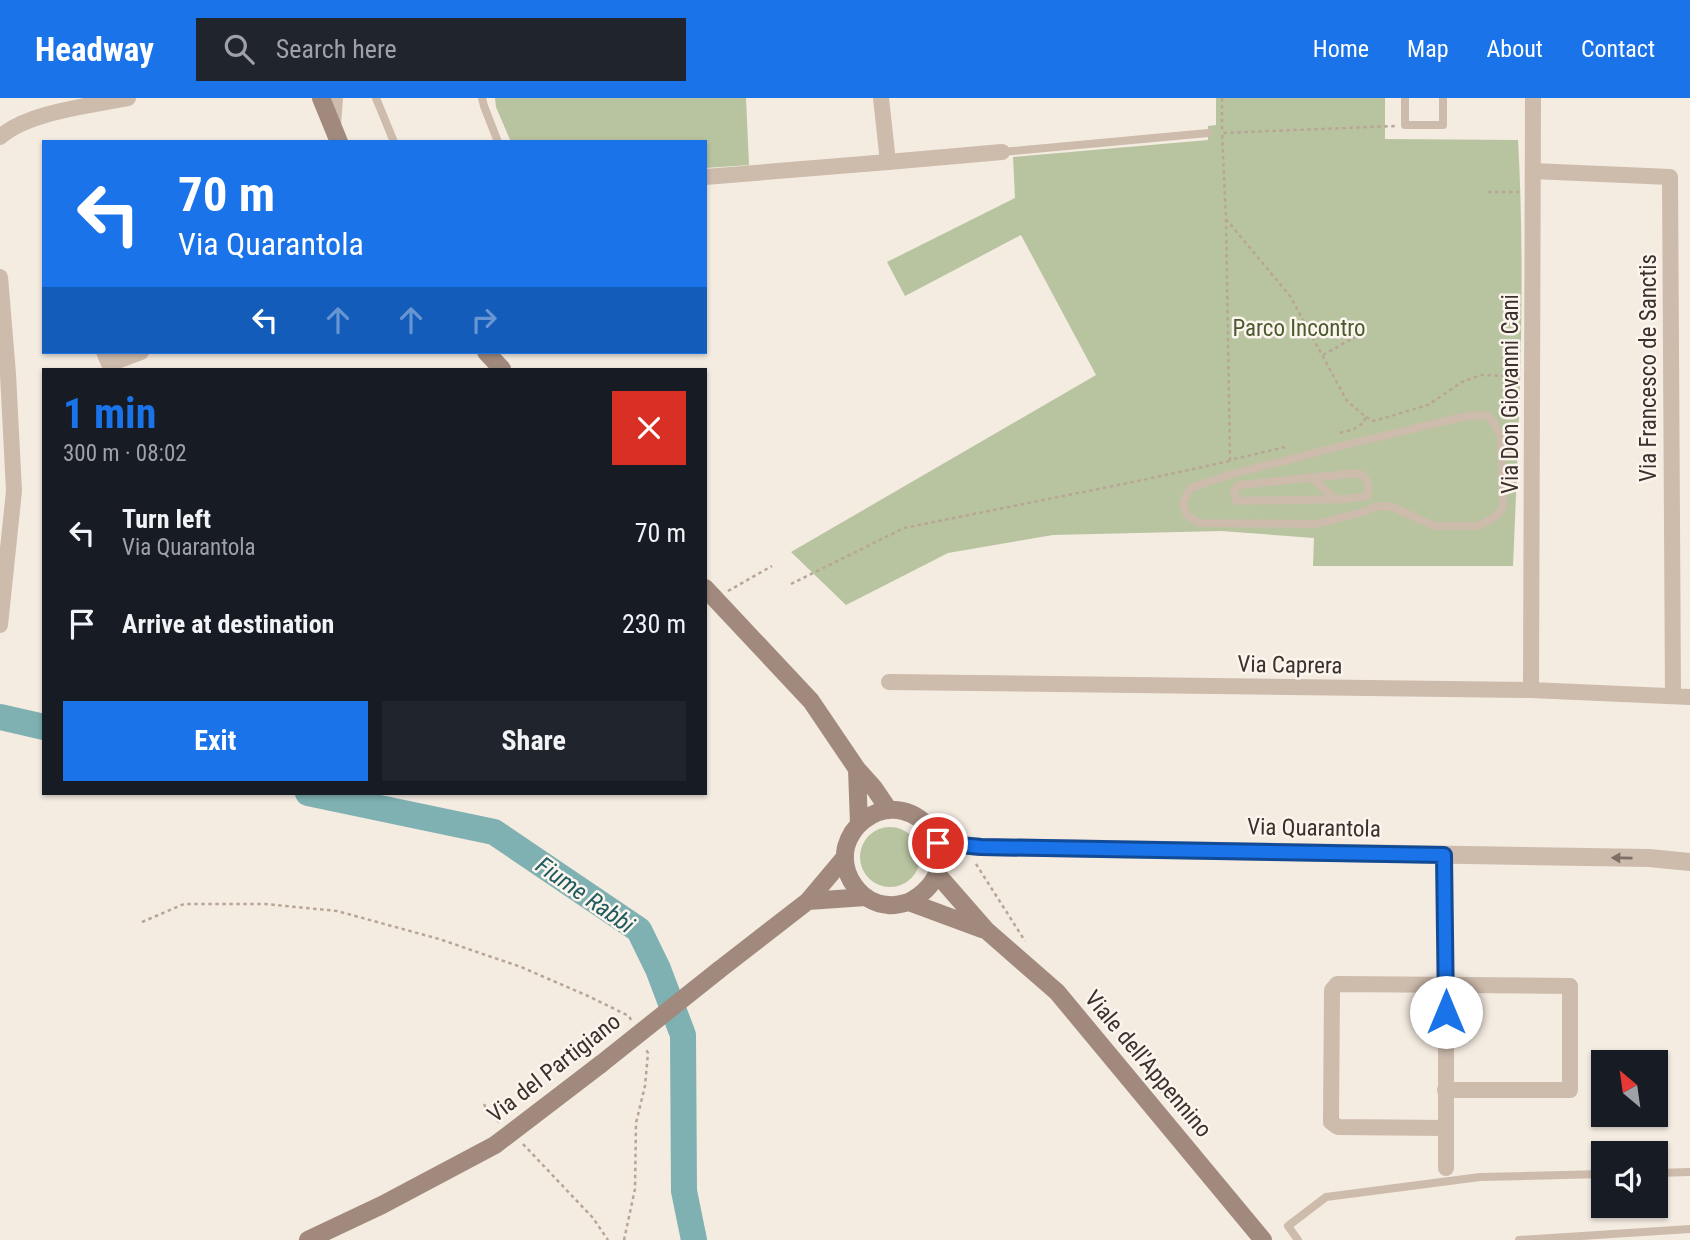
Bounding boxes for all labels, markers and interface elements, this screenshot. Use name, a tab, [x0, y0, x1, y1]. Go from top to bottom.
search box	[196, 18, 686, 81]
text: Headway	[35, 30, 154, 69]
icon: search	[220, 30, 258, 68]
text: Search here	[276, 34, 397, 64]
text: Home	[1313, 35, 1369, 63]
text: Map	[1407, 35, 1449, 63]
text: About	[1487, 35, 1543, 63]
text: Contact	[1581, 35, 1655, 63]
text: 70 m	[178, 166, 275, 223]
icon: left	[63, 168, 154, 259]
text: Via Quarantola	[178, 225, 364, 263]
street label: Via Francesco de Sanctis	[1635, 254, 1662, 482]
street label: Via Don Giovanni Cani	[1497, 294, 1524, 494]
icon: left	[246, 301, 284, 339]
icon: ahead	[319, 301, 357, 339]
icon: ahead	[392, 301, 430, 339]
icon: right	[465, 301, 503, 339]
park label: Parco Incontro	[1232, 315, 1366, 342]
text: 1 min	[63, 389, 156, 438]
button: close	[612, 391, 686, 465]
text: 300 m · 08:02	[63, 440, 187, 467]
text: Turn left	[122, 504, 211, 534]
icon: left	[63, 514, 101, 552]
text: 70 m	[635, 518, 686, 548]
text: Via Quarantola	[122, 534, 256, 561]
icon: arrive	[63, 605, 101, 643]
text: Arrive at destination	[122, 609, 334, 639]
text: 230 m	[622, 609, 686, 639]
street label: Via Caprera	[1237, 651, 1343, 679]
button: Exit	[63, 701, 368, 781]
button: Share	[382, 701, 686, 781]
pin	[908, 813, 968, 873]
street label: Via Quarantola	[1247, 813, 1381, 843]
icon: arrive	[919, 824, 957, 862]
water label: Fiume Rabbi	[530, 851, 640, 939]
one-way arrow	[1611, 852, 1633, 864]
position arrow	[1409, 975, 1483, 1049]
street label: Viale dell'Appennino	[1079, 985, 1217, 1143]
street label: Via del Partigiano	[482, 1008, 626, 1128]
north arrow	[1591, 1050, 1668, 1127]
map controls	[1591, 1050, 1668, 1218]
button: sound	[1591, 1141, 1668, 1218]

